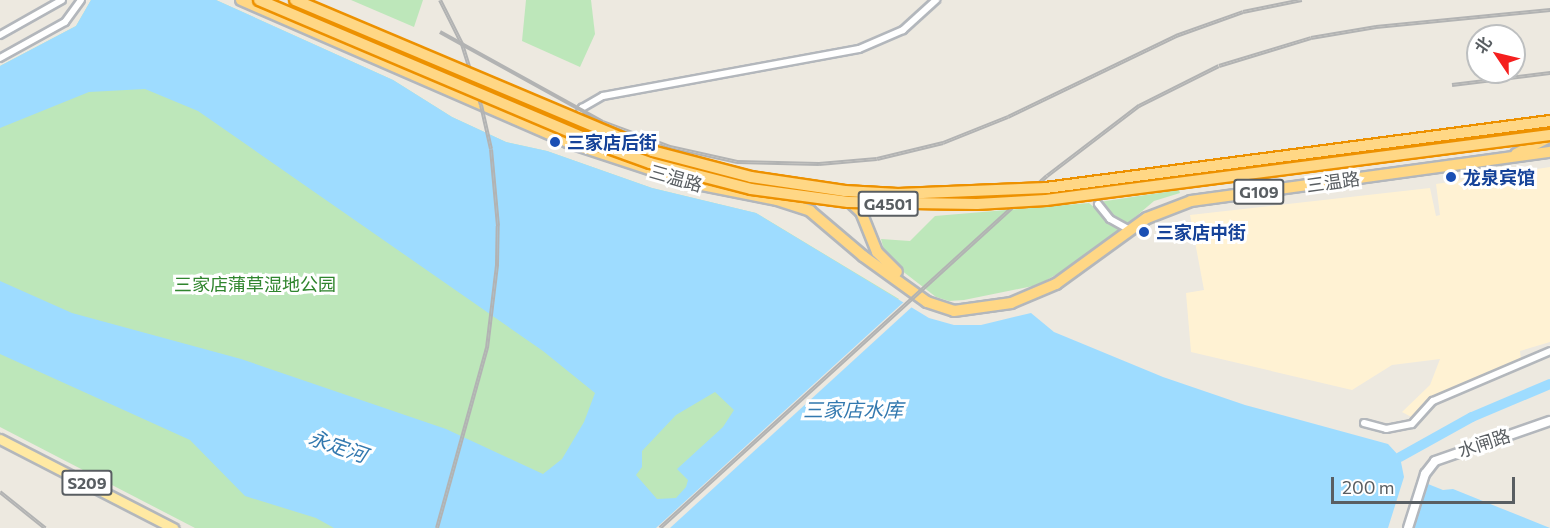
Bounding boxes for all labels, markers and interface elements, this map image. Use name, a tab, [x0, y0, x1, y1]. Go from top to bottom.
north arrow	[1466, 24, 1526, 84]
text: 北	[1470, 33, 1495, 57]
place label: 三家店后街	[567, 131, 657, 153]
marker: 三家店后街	[548, 135, 562, 149]
street label: 三温路	[647, 160, 705, 196]
place label: 龙泉宾馆	[1463, 166, 1535, 188]
street label: 三温路	[1305, 168, 1361, 196]
marker: 龙泉宾馆	[1444, 170, 1458, 184]
road number: G109	[1232, 179, 1286, 205]
road number: G4501	[856, 191, 920, 217]
place label: 三家店中街	[1156, 221, 1246, 243]
marker: 三家店中街	[1137, 225, 1151, 239]
park label: 三家店蒲草湿地公园	[174, 273, 336, 295]
water label: 三家店水库	[803, 397, 903, 421]
street label: 水闸路	[1455, 424, 1513, 462]
water label: 永定河	[306, 425, 370, 467]
scale bar	[1334, 465, 1518, 503]
road number: S209	[60, 470, 114, 496]
text: 200 m	[1342, 476, 1395, 498]

